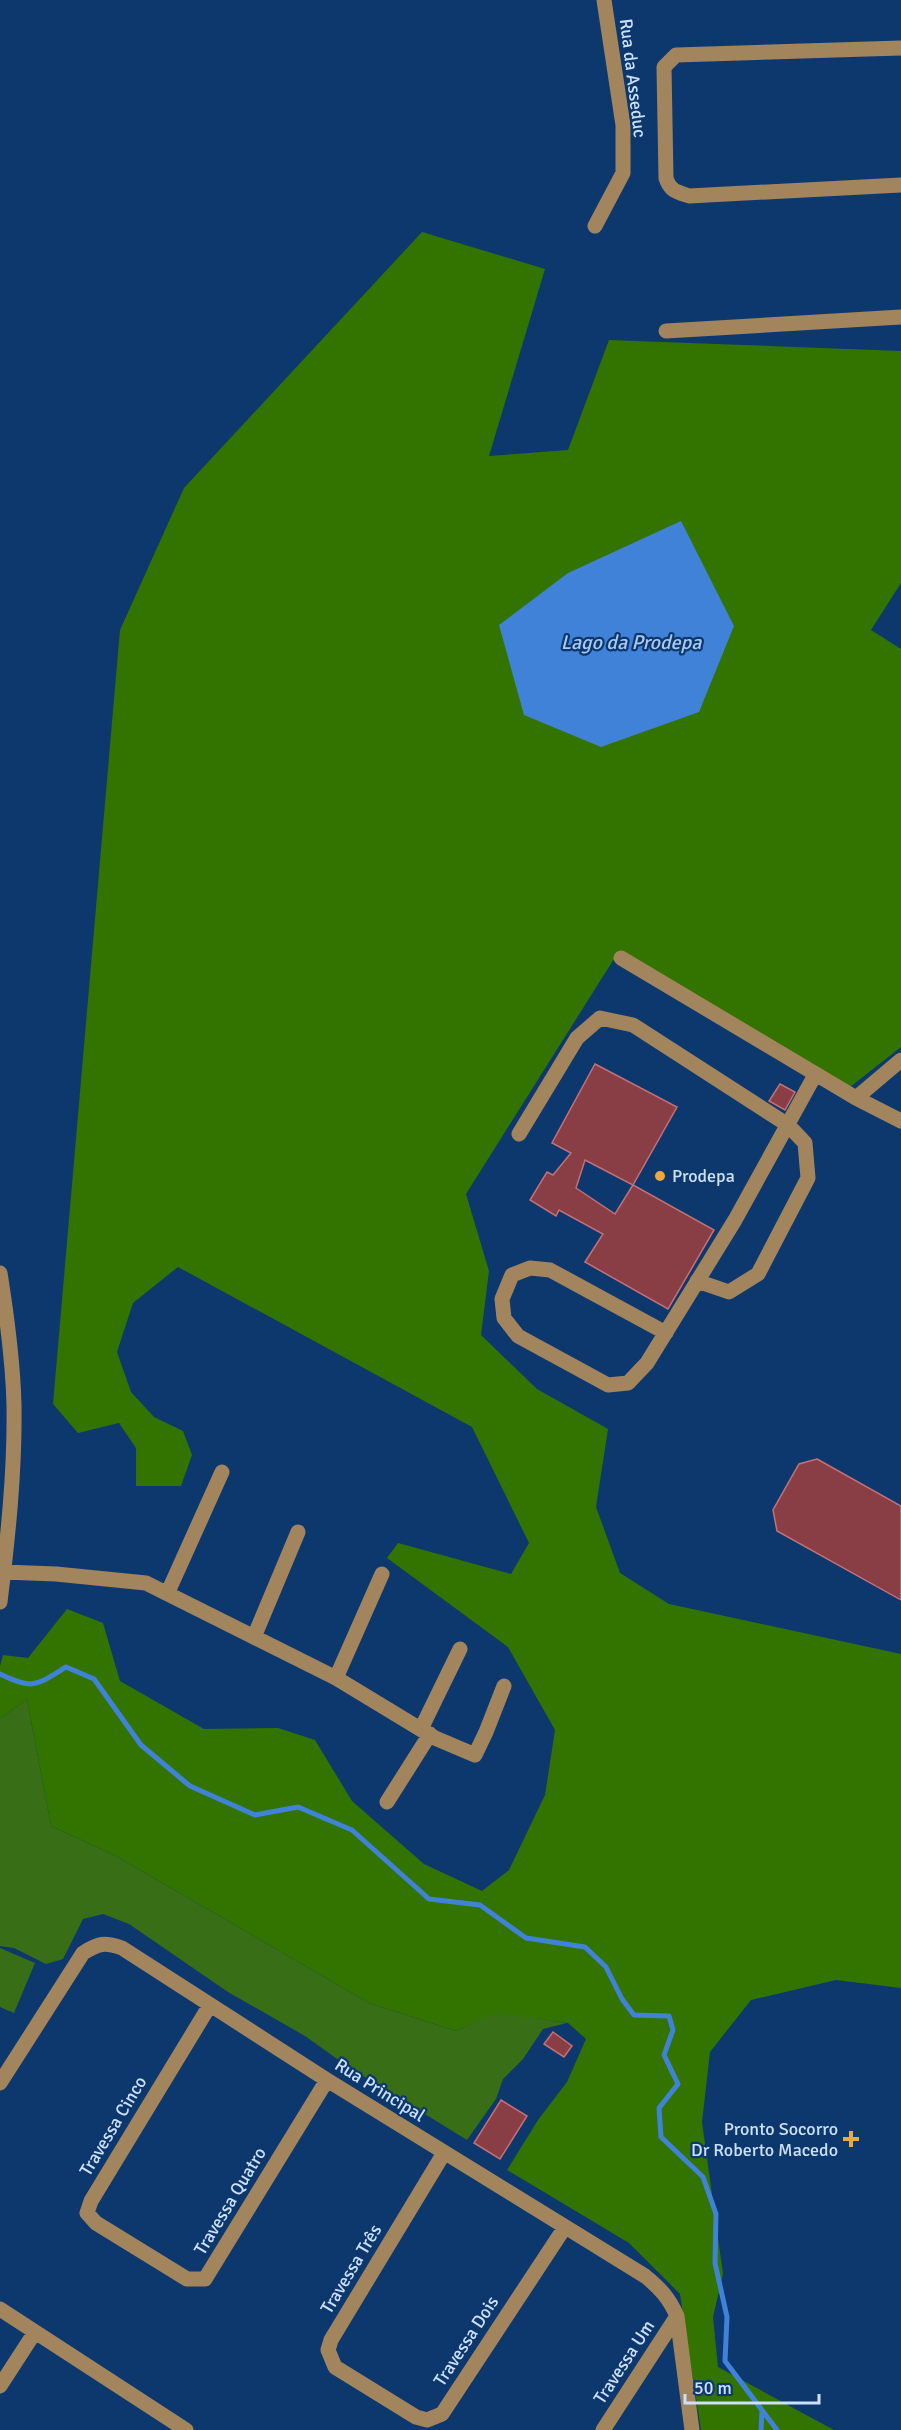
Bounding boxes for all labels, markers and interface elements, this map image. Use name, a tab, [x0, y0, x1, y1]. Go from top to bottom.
street label: Rua da Asseduc	[615, 17, 651, 139]
water label: Lago da Prodepa	[561, 630, 702, 655]
place label: Prodepa	[672, 1165, 735, 1187]
marker: Prodepa	[653, 1169, 667, 1183]
street label: Rua Principal	[331, 2054, 429, 2126]
street label: Travessa Cinco	[75, 2072, 151, 2180]
place label: Pronto Socorro Dr Roberto Macedo	[691, 2118, 838, 2161]
marker: Pronto Socorro Dr Roberto Macedo	[842, 2130, 860, 2148]
street label: Travessa Quatro	[189, 2143, 271, 2259]
street label: Travessa Três	[316, 2220, 386, 2318]
street label: Travessa Dois	[429, 2292, 503, 2390]
street label: Travessa Um	[589, 2316, 659, 2408]
scale bar	[685, 2367, 818, 2405]
text: 50 m	[694, 2377, 732, 2399]

